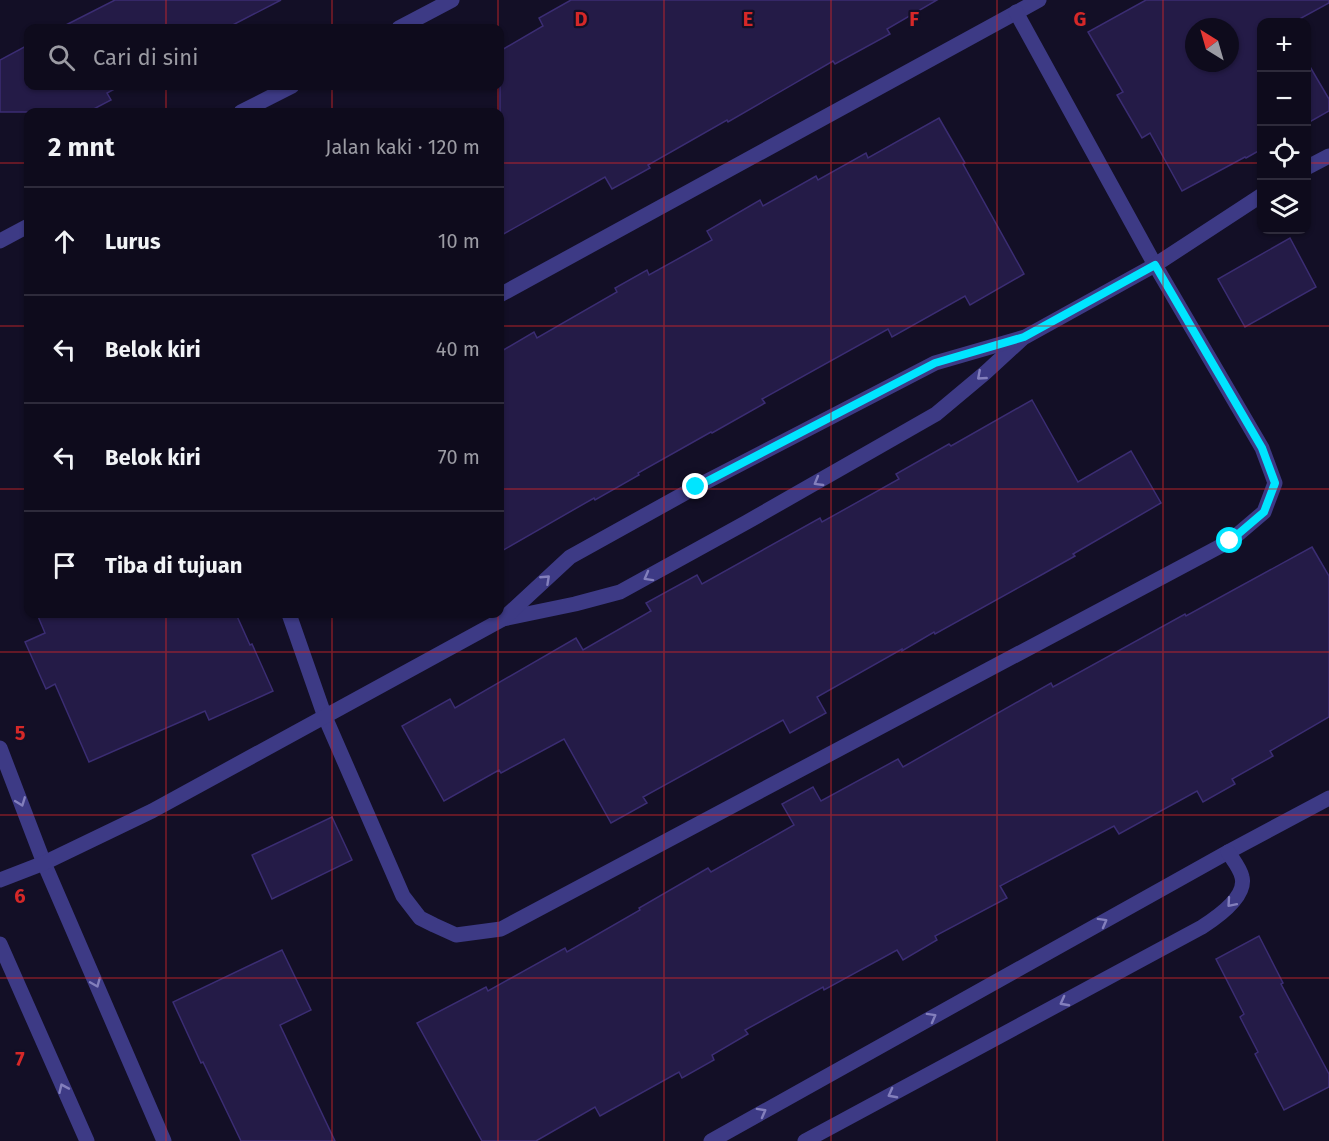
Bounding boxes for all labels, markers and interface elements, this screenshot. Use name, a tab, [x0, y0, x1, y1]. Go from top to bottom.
text: D	[574, 7, 588, 31]
text: E	[743, 7, 753, 31]
text: F	[909, 7, 919, 31]
text: G	[1074, 7, 1086, 31]
north arrow	[1185, 18, 1239, 72]
map controls	[1257, 18, 1311, 234]
button: +	[1257, 18, 1311, 72]
search box	[24, 24, 504, 90]
icon: search	[45, 41, 78, 74]
text: Cari di sini	[93, 44, 198, 71]
button: −	[1257, 72, 1311, 126]
button: locate	[1257, 126, 1311, 180]
text: 2 mnt	[48, 132, 115, 163]
text: Jalan kaki · 120 m	[325, 135, 480, 159]
button: layers	[1257, 180, 1311, 234]
icon: ahead	[48, 225, 81, 258]
text: Lurus	[105, 228, 161, 255]
text: 10 m	[438, 229, 480, 253]
icon: left	[48, 333, 81, 366]
text: Belok kiri	[105, 336, 201, 363]
text: 40 m	[436, 337, 480, 361]
one-way arrow	[977, 369, 988, 380]
icon: left	[48, 441, 81, 474]
text: Belok kiri	[105, 444, 201, 471]
text: 70 m	[438, 445, 480, 469]
route end	[682, 473, 708, 499]
one-way arrow	[814, 474, 824, 486]
route start	[1216, 527, 1242, 553]
icon: arrive	[48, 549, 81, 582]
text: Tiba di tujuan	[105, 552, 242, 579]
one-way arrow	[644, 570, 654, 581]
one-way arrow	[539, 576, 550, 587]
text: 5	[15, 721, 26, 745]
one-way arrow	[14, 796, 26, 807]
text: 6	[14, 884, 26, 908]
one-way arrow	[1227, 896, 1238, 907]
one-way arrow	[1097, 918, 1107, 929]
one-way arrow	[89, 976, 101, 987]
one-way arrow	[1060, 995, 1070, 1006]
one-way arrow	[926, 1013, 937, 1025]
text: 7	[15, 1047, 25, 1071]
one-way arrow	[59, 1083, 71, 1094]
one-way arrow	[888, 1087, 899, 1098]
one-way arrow	[756, 1108, 766, 1120]

